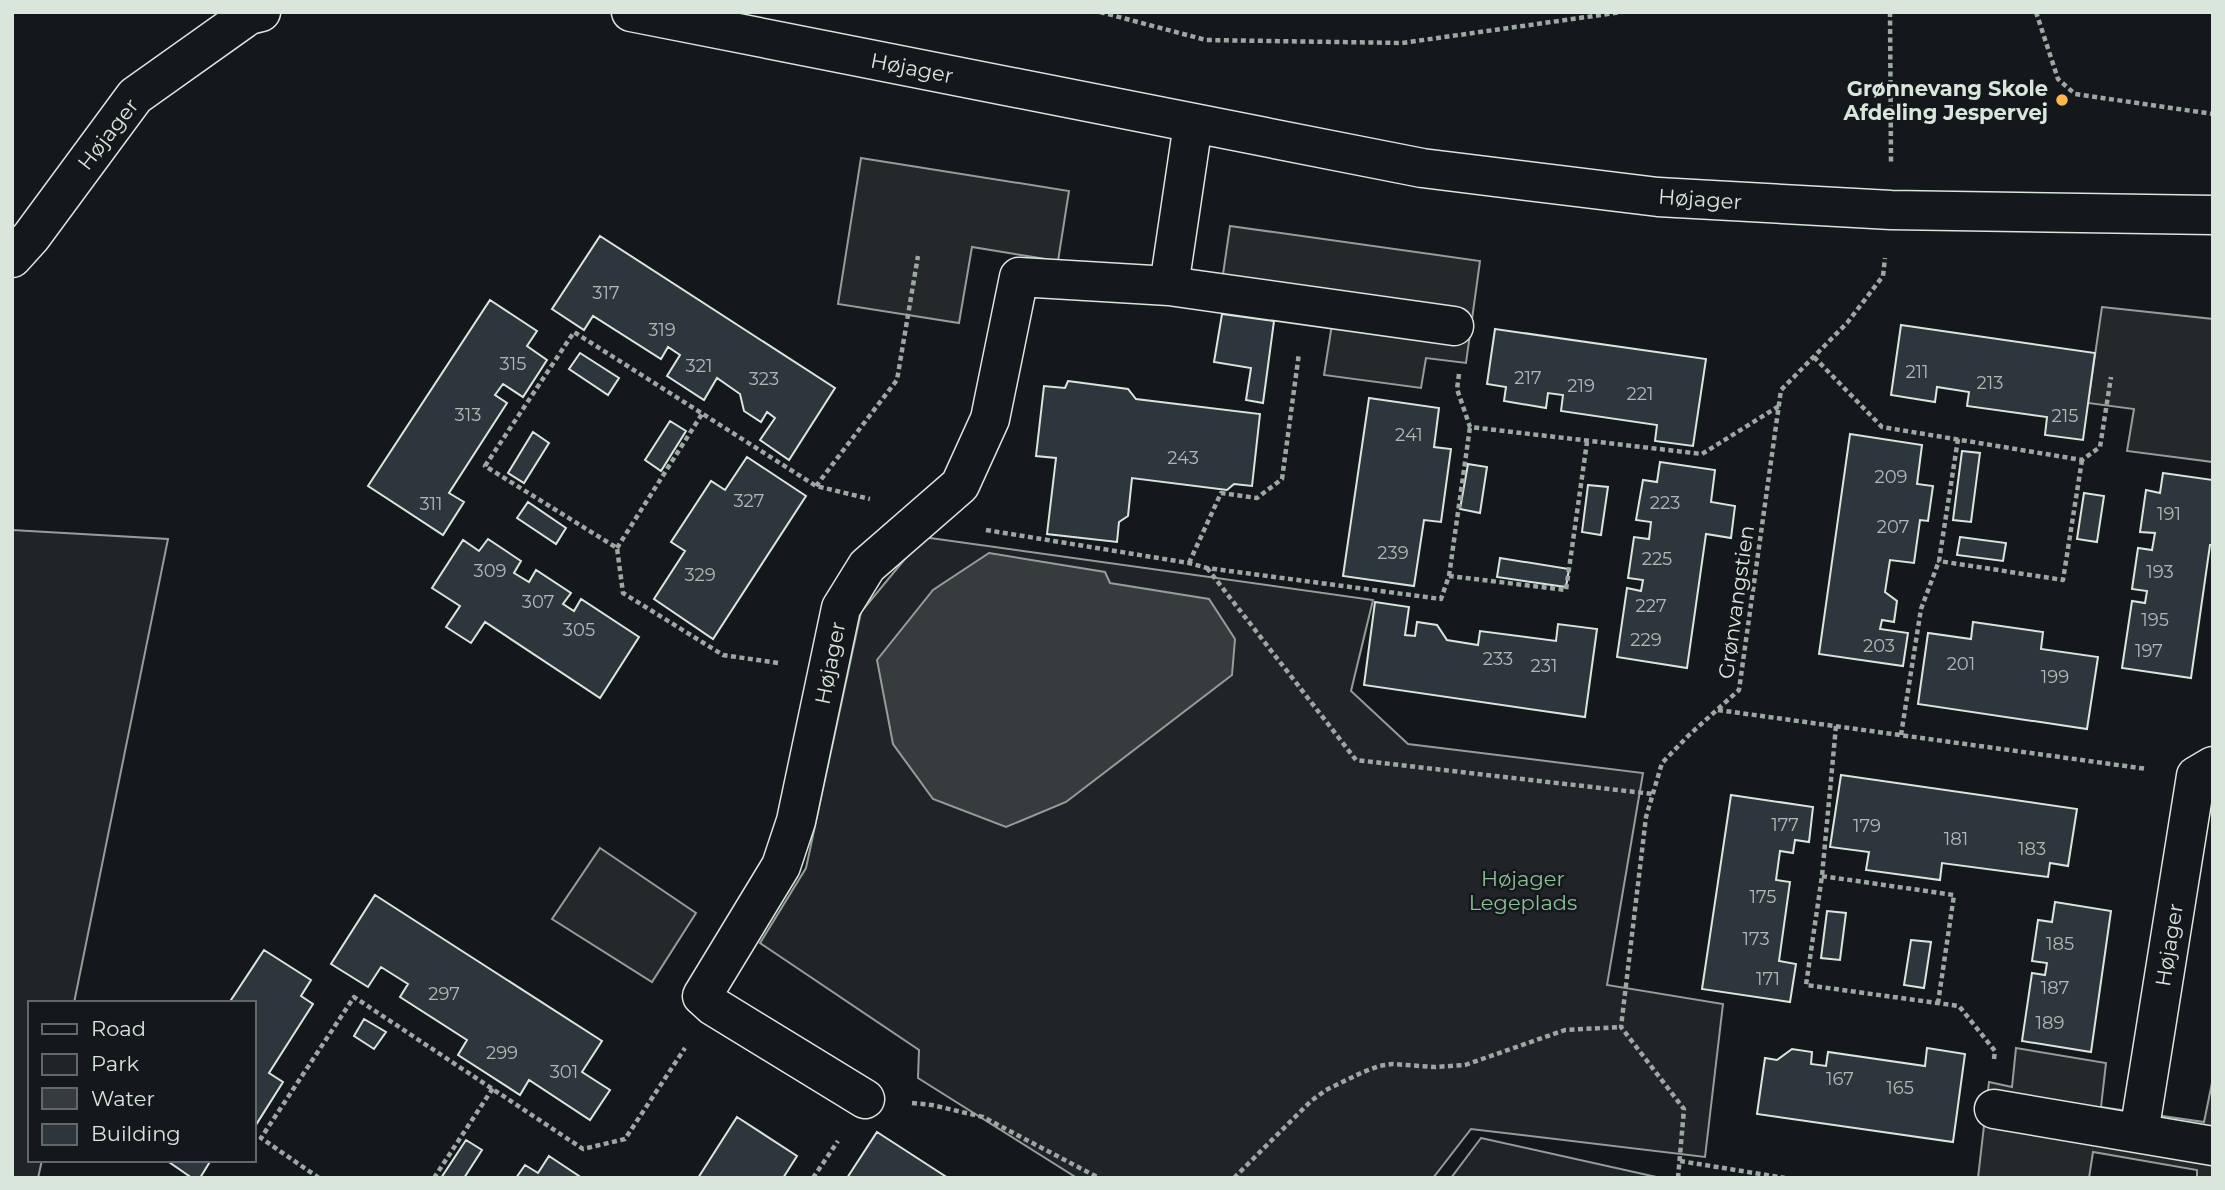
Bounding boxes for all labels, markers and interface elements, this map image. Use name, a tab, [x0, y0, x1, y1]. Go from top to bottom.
street label: Højager	[868, 48, 956, 88]
place label: Grønnevang Skole Afdeling Jespervej	[1843, 76, 2048, 125]
marker: Grønnevang Skole Afdeling Jespervej	[2054, 92, 2070, 108]
street label: Højager	[72, 93, 144, 175]
street label: Højager	[1657, 184, 1743, 214]
house number: 317	[592, 282, 620, 304]
house number: 319	[648, 319, 676, 341]
house number: 315	[500, 353, 526, 375]
house number: 321	[686, 355, 712, 377]
house number: 211	[1905, 361, 1929, 383]
house number: 217	[1514, 367, 1542, 389]
house number: 323	[749, 368, 779, 390]
house number: 213	[1977, 372, 2003, 394]
house number: 219	[1567, 375, 1595, 397]
house number: 221	[1627, 383, 1653, 405]
house number: 313	[455, 404, 481, 426]
house number: 215	[2052, 405, 2078, 427]
house number: 241	[1395, 424, 1423, 446]
house number: 243	[1167, 447, 1199, 469]
house number: 209	[1874, 466, 1908, 488]
house number: 327	[734, 490, 764, 512]
house number: 223	[1650, 492, 1680, 514]
house number: 311	[419, 493, 443, 515]
house number: 191	[2157, 503, 2181, 525]
house number: 207	[1877, 516, 1909, 538]
street label: Grønvangstien	[1713, 524, 1759, 680]
house number: 239	[1377, 542, 1409, 564]
house number: 225	[1642, 548, 1672, 570]
house number: 309	[473, 560, 507, 582]
house number: 193	[2146, 561, 2174, 583]
house number: 329	[684, 564, 716, 586]
house number: 307	[522, 591, 554, 613]
house number: 227	[1635, 595, 1667, 617]
house number: 195	[2141, 609, 2169, 631]
house number: 305	[563, 619, 595, 641]
street label: Højager	[810, 619, 850, 707]
house number: 229	[1630, 629, 1662, 651]
house number: 203	[1863, 635, 1895, 657]
house number: 197	[2135, 640, 2163, 662]
house number: 233	[1483, 648, 1513, 670]
house number: 201	[1947, 653, 1975, 675]
house number: 231	[1531, 655, 1557, 677]
house number: 199	[2041, 666, 2069, 688]
house number: 177	[1771, 814, 1799, 836]
house number: 179	[1853, 815, 1881, 837]
house number: 181	[1944, 828, 1968, 850]
house number: 183	[2018, 838, 2046, 860]
park label: Højager Legeplads	[1469, 866, 1577, 915]
house number: 175	[1750, 886, 1776, 908]
street label: Højager	[2150, 902, 2188, 988]
house number: 173	[1742, 928, 1770, 950]
house number: 185	[2046, 933, 2074, 955]
house number: 171	[1756, 968, 1780, 990]
house number: 187	[2041, 977, 2069, 999]
house number: 297	[428, 983, 460, 1005]
legend	[28, 1001, 256, 1162]
house number: 189	[2036, 1012, 2065, 1034]
text: Road	[91, 1016, 146, 1041]
house number: 299	[486, 1042, 518, 1064]
text: Park	[91, 1051, 139, 1076]
house number: 301	[550, 1061, 578, 1083]
house number: 167	[1826, 1068, 1854, 1090]
house number: 165	[1886, 1077, 1914, 1099]
text: Water	[91, 1086, 155, 1111]
text: Building	[91, 1121, 181, 1146]

